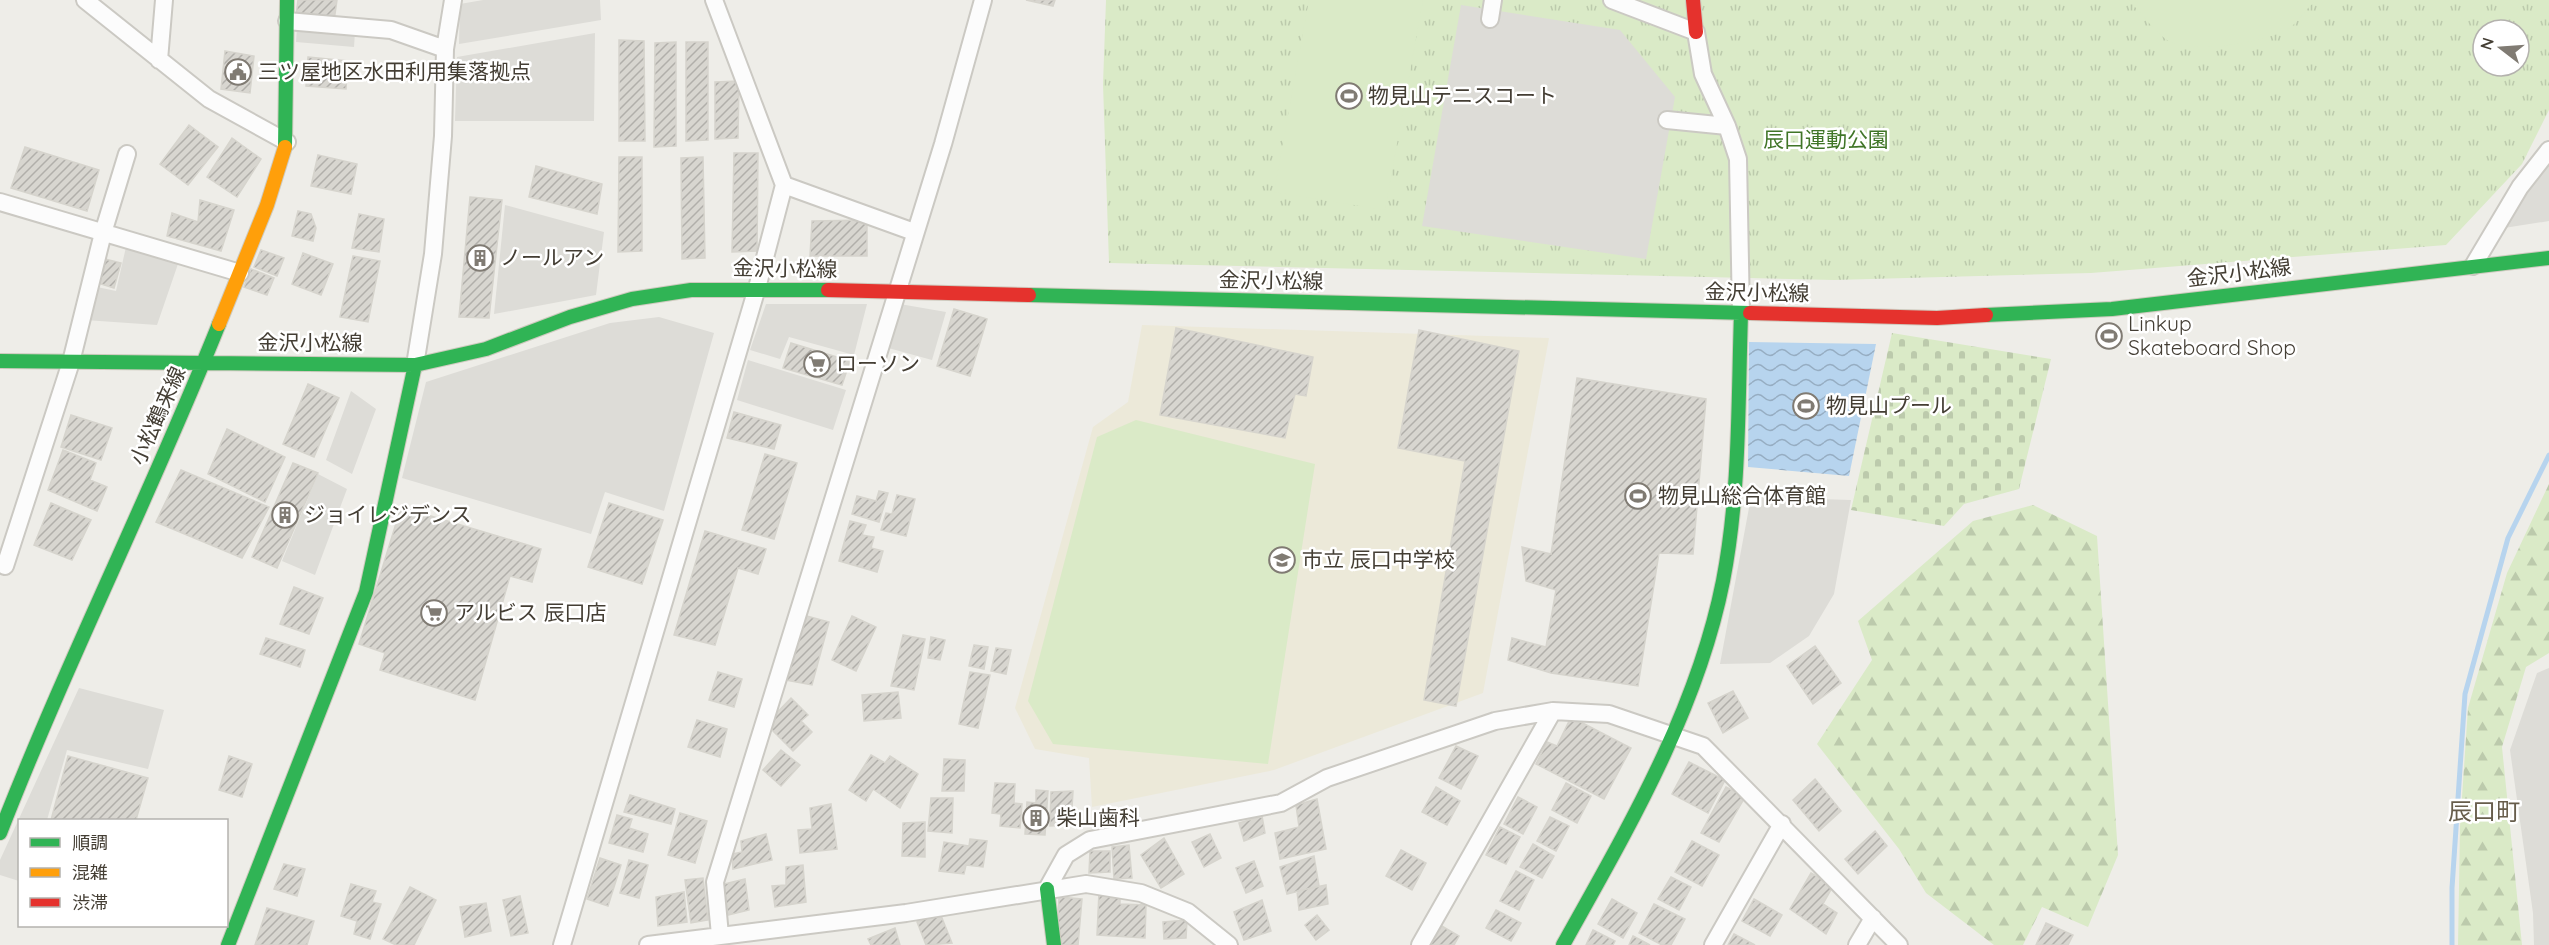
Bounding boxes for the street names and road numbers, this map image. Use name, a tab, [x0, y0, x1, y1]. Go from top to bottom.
street label: 金沢小松線	[2185, 253, 2293, 291]
street label: 金沢小松線	[732, 254, 838, 282]
street label: 金沢小松線	[1218, 266, 1324, 294]
street label: 金沢小松線	[1704, 278, 1810, 306]
street label: 金沢小松線	[258, 329, 363, 355]
street label: 小松鶴来線	[124, 362, 190, 469]

